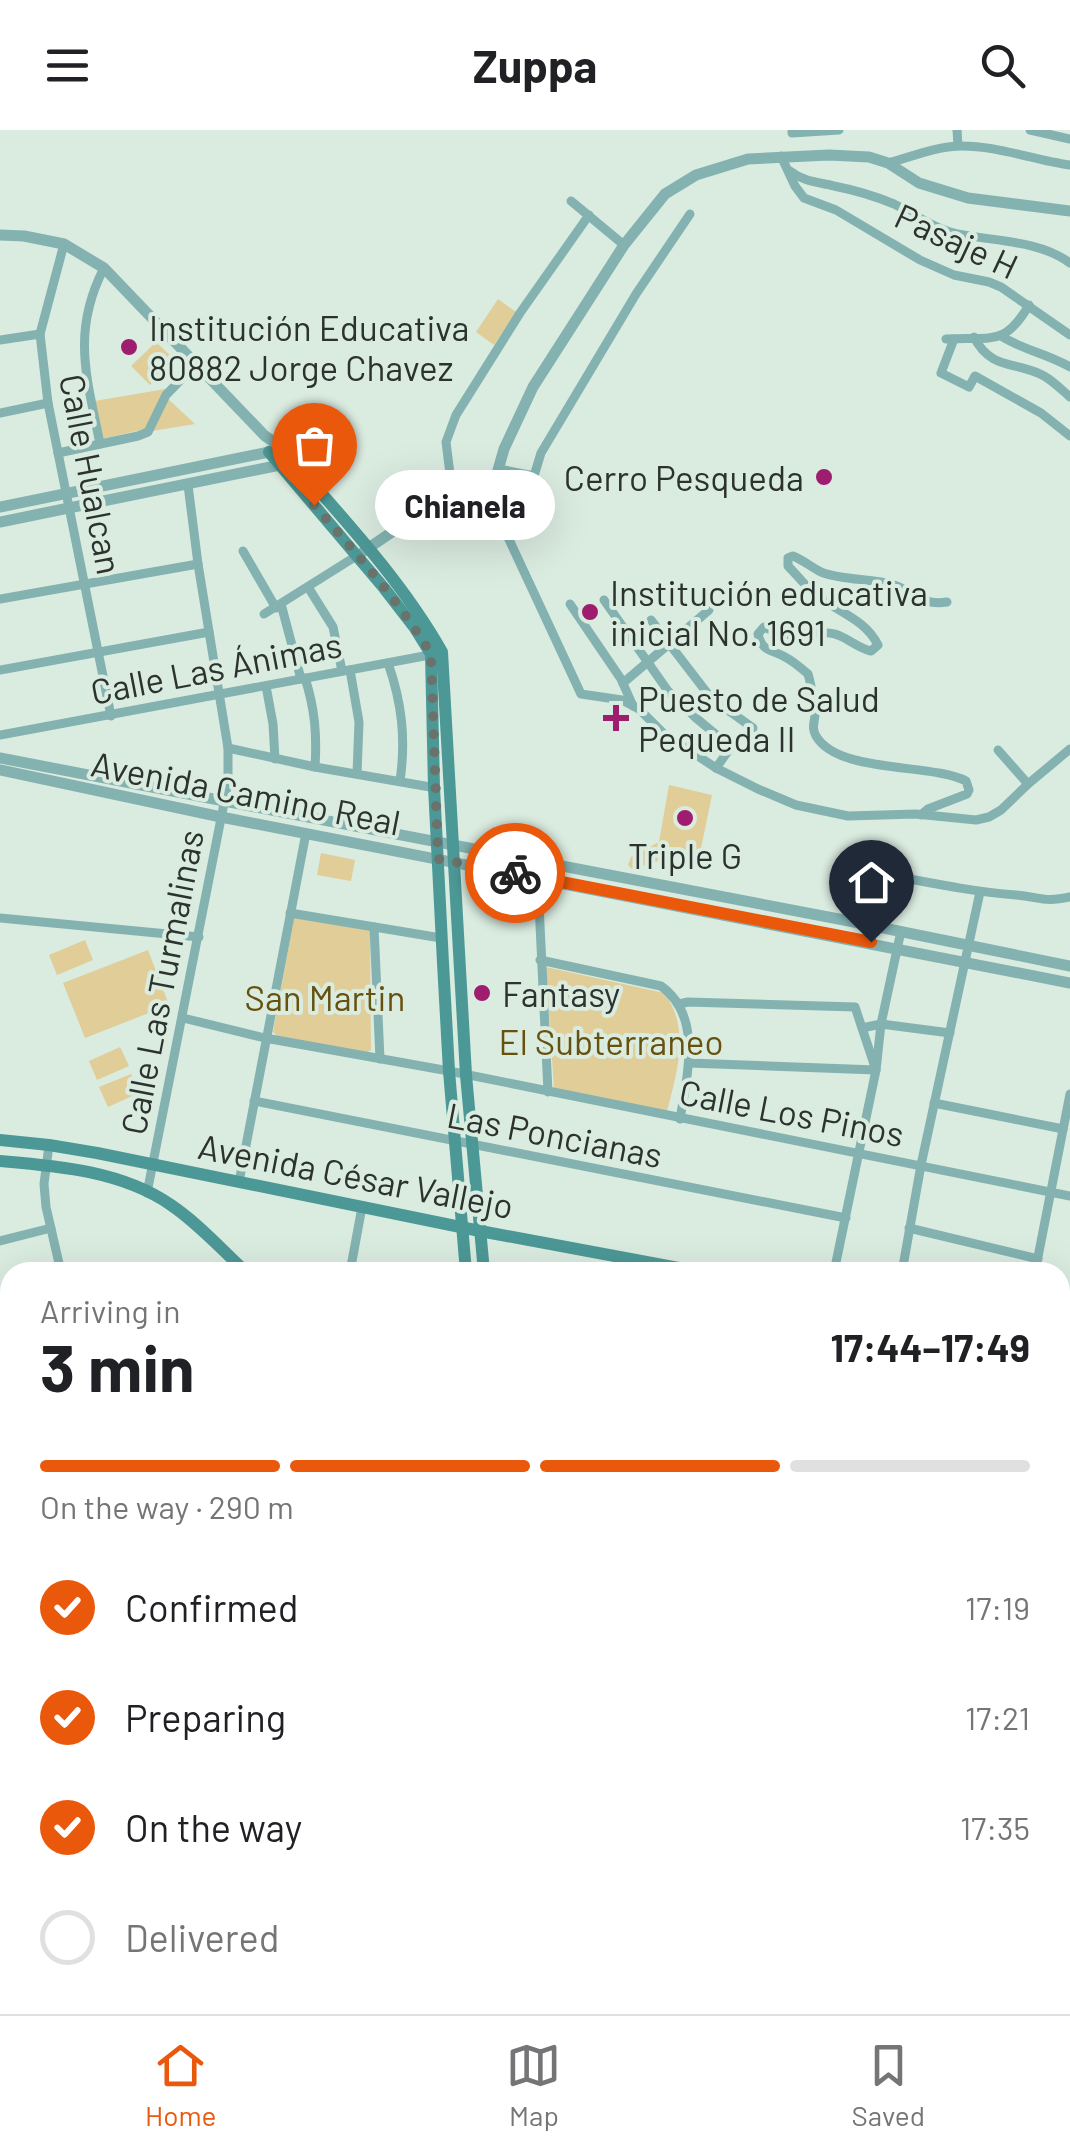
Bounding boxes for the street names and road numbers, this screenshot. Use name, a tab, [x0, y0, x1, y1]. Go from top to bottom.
street label: Pasaje H	[889, 193, 1025, 287]
street label: Calle Hualcan	[52, 370, 132, 578]
street label: Calle Las Ánimas	[87, 622, 345, 712]
street label: Avenida Camino Real	[88, 741, 404, 843]
street label: Calle Las Turmalinas	[111, 826, 211, 1138]
street label: Calle Los Pinos	[676, 1070, 908, 1154]
street label: Las Poncianas	[444, 1093, 666, 1175]
street label: Avenida César Vallejo	[195, 1124, 517, 1226]

